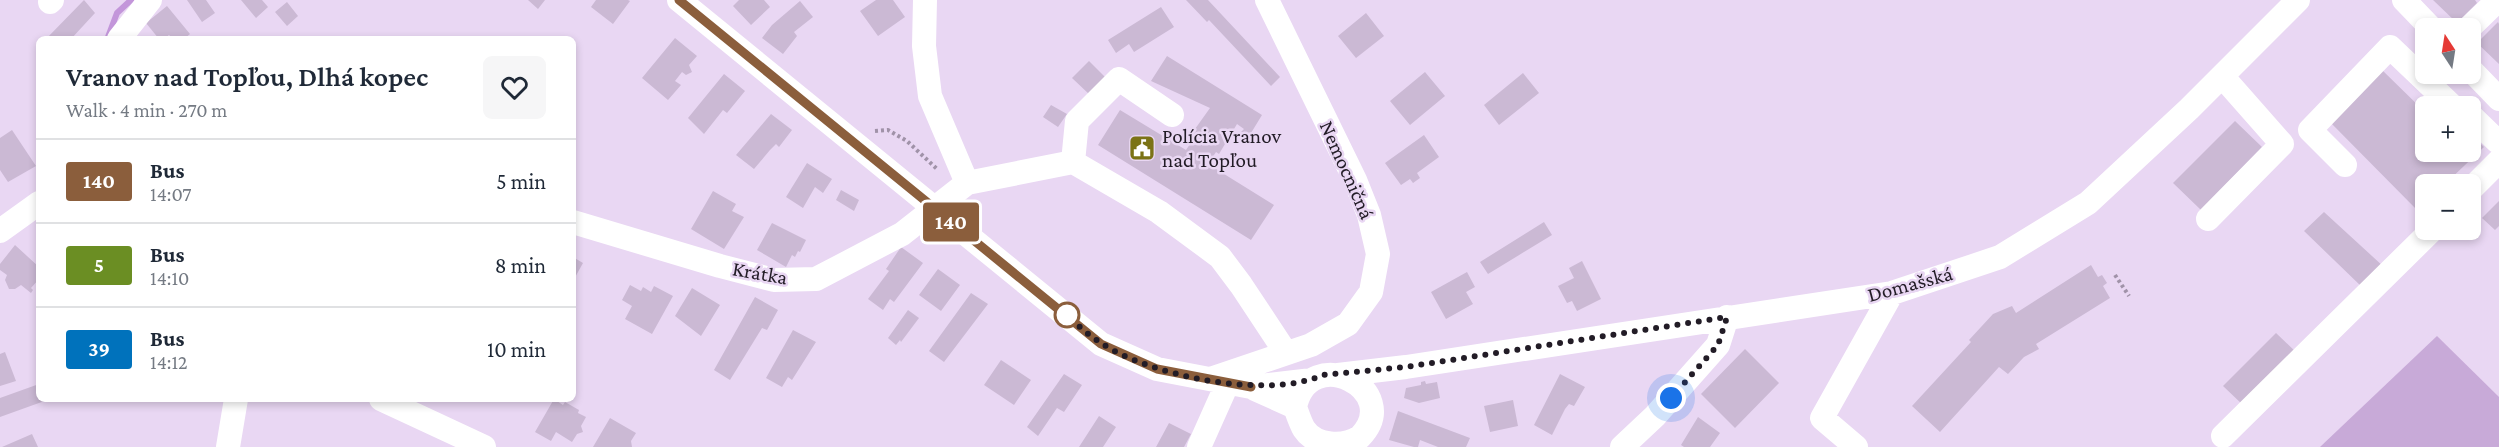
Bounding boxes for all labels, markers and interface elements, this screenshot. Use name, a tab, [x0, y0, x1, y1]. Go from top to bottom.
north arrow	[2415, 18, 2481, 84]
map controls	[2415, 18, 2481, 240]
button: heart	[483, 56, 546, 119]
text: Vranov nad Topľou, Dlhá kopec	[66, 61, 428, 92]
button: +	[2415, 96, 2481, 162]
text: Walk · 4 min · 270 m	[66, 99, 227, 121]
street label: Nemocničná	[1315, 117, 1380, 223]
place label: Polícia Vranov nad Topľou	[1162, 124, 1282, 172]
public building icon: Polícia Vranov nad Topľou	[1127, 133, 1157, 163]
text: Bus	[150, 158, 184, 183]
text: 140	[83, 169, 115, 193]
text: 5 min	[496, 169, 546, 194]
button: −	[2415, 174, 2481, 240]
text: 14:07	[150, 183, 191, 205]
line badge: 140	[916, 202, 986, 242]
text: 140	[935, 210, 967, 234]
text: Bus	[150, 242, 184, 267]
text: 5	[94, 253, 104, 277]
text: 8 min	[495, 253, 546, 278]
street label: Krátka	[731, 256, 790, 290]
street label: Domašská	[1865, 261, 1955, 307]
text: 14:10	[150, 267, 189, 289]
unlabelled marker	[1054, 302, 1080, 328]
text: Bus	[150, 326, 184, 351]
text: 39	[88, 337, 110, 361]
text: 10 min	[487, 337, 546, 362]
text: 14:12	[150, 351, 188, 373]
your location	[1656, 383, 1686, 413]

